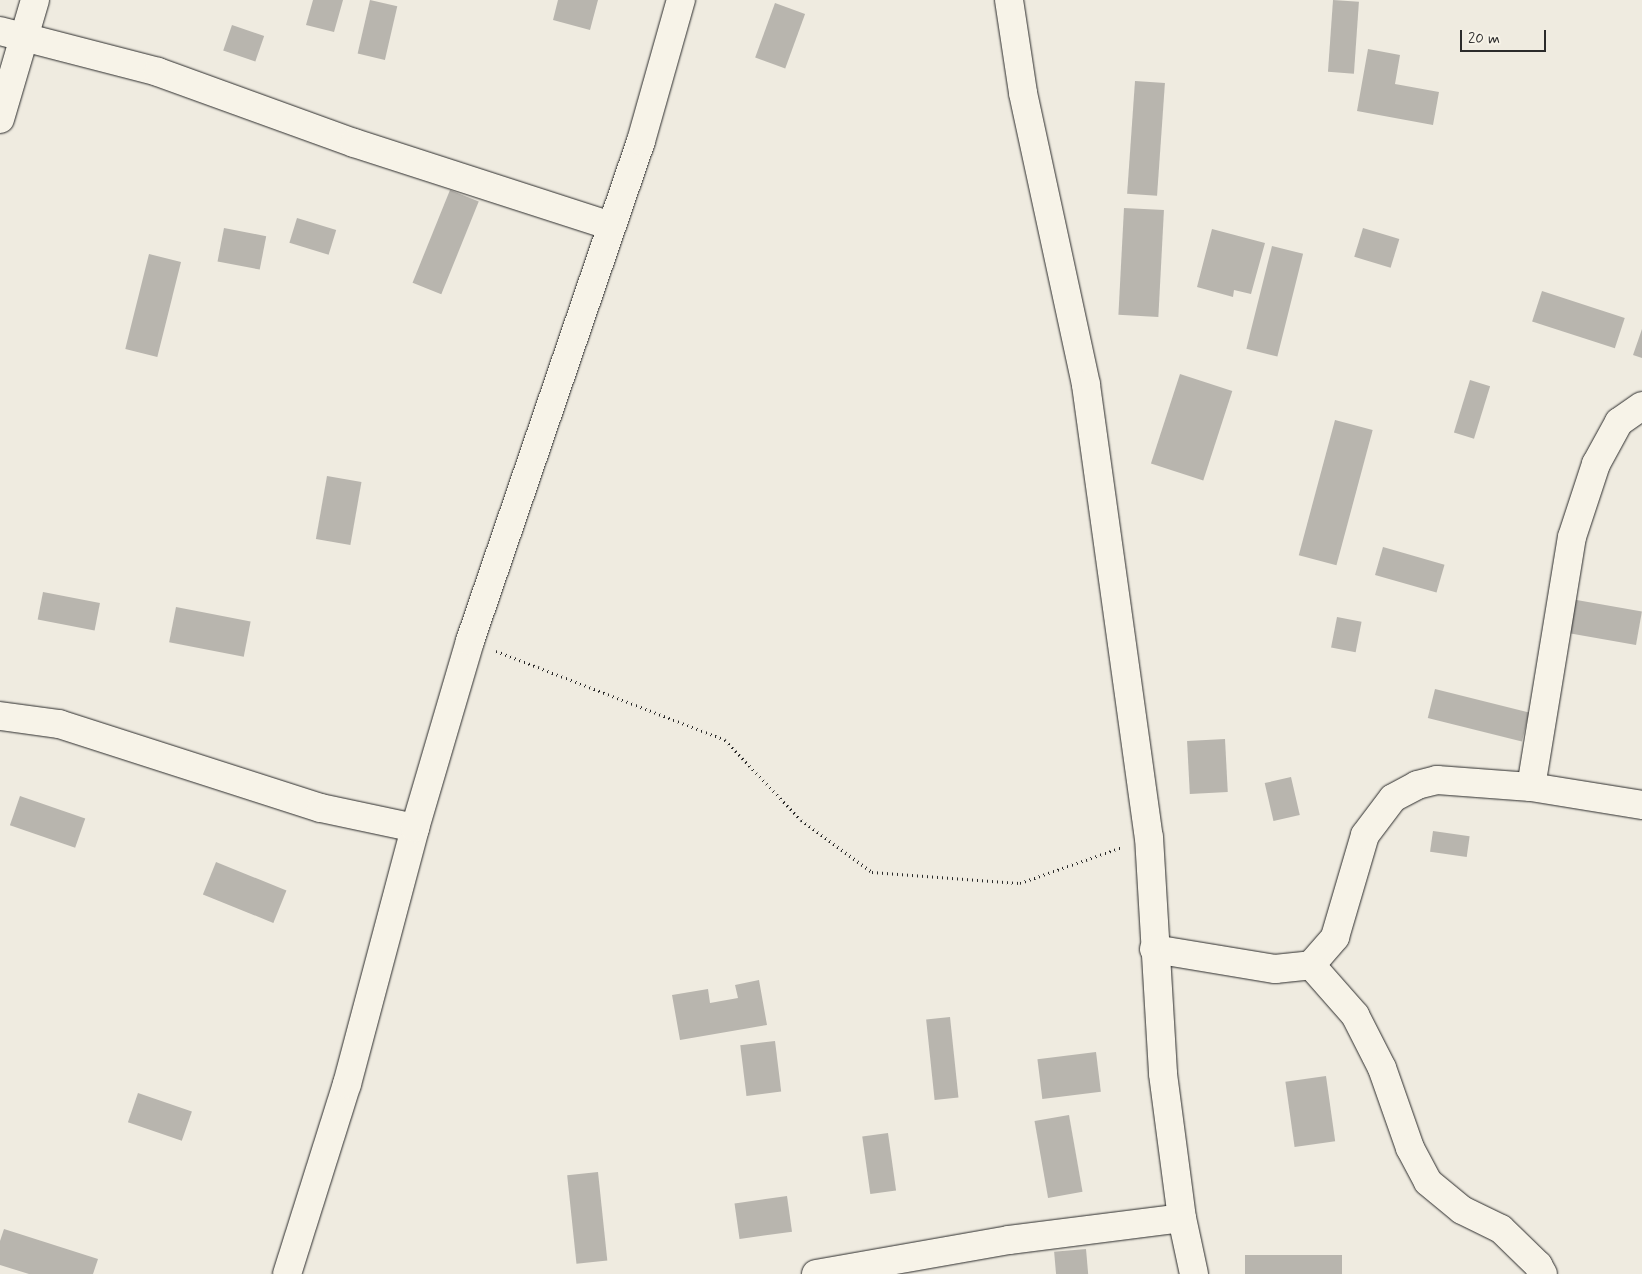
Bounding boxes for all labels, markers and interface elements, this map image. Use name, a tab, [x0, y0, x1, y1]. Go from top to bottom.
scale bar	[1462, 20, 1548, 52]
text: 20 m	[1468, 29, 1500, 49]

